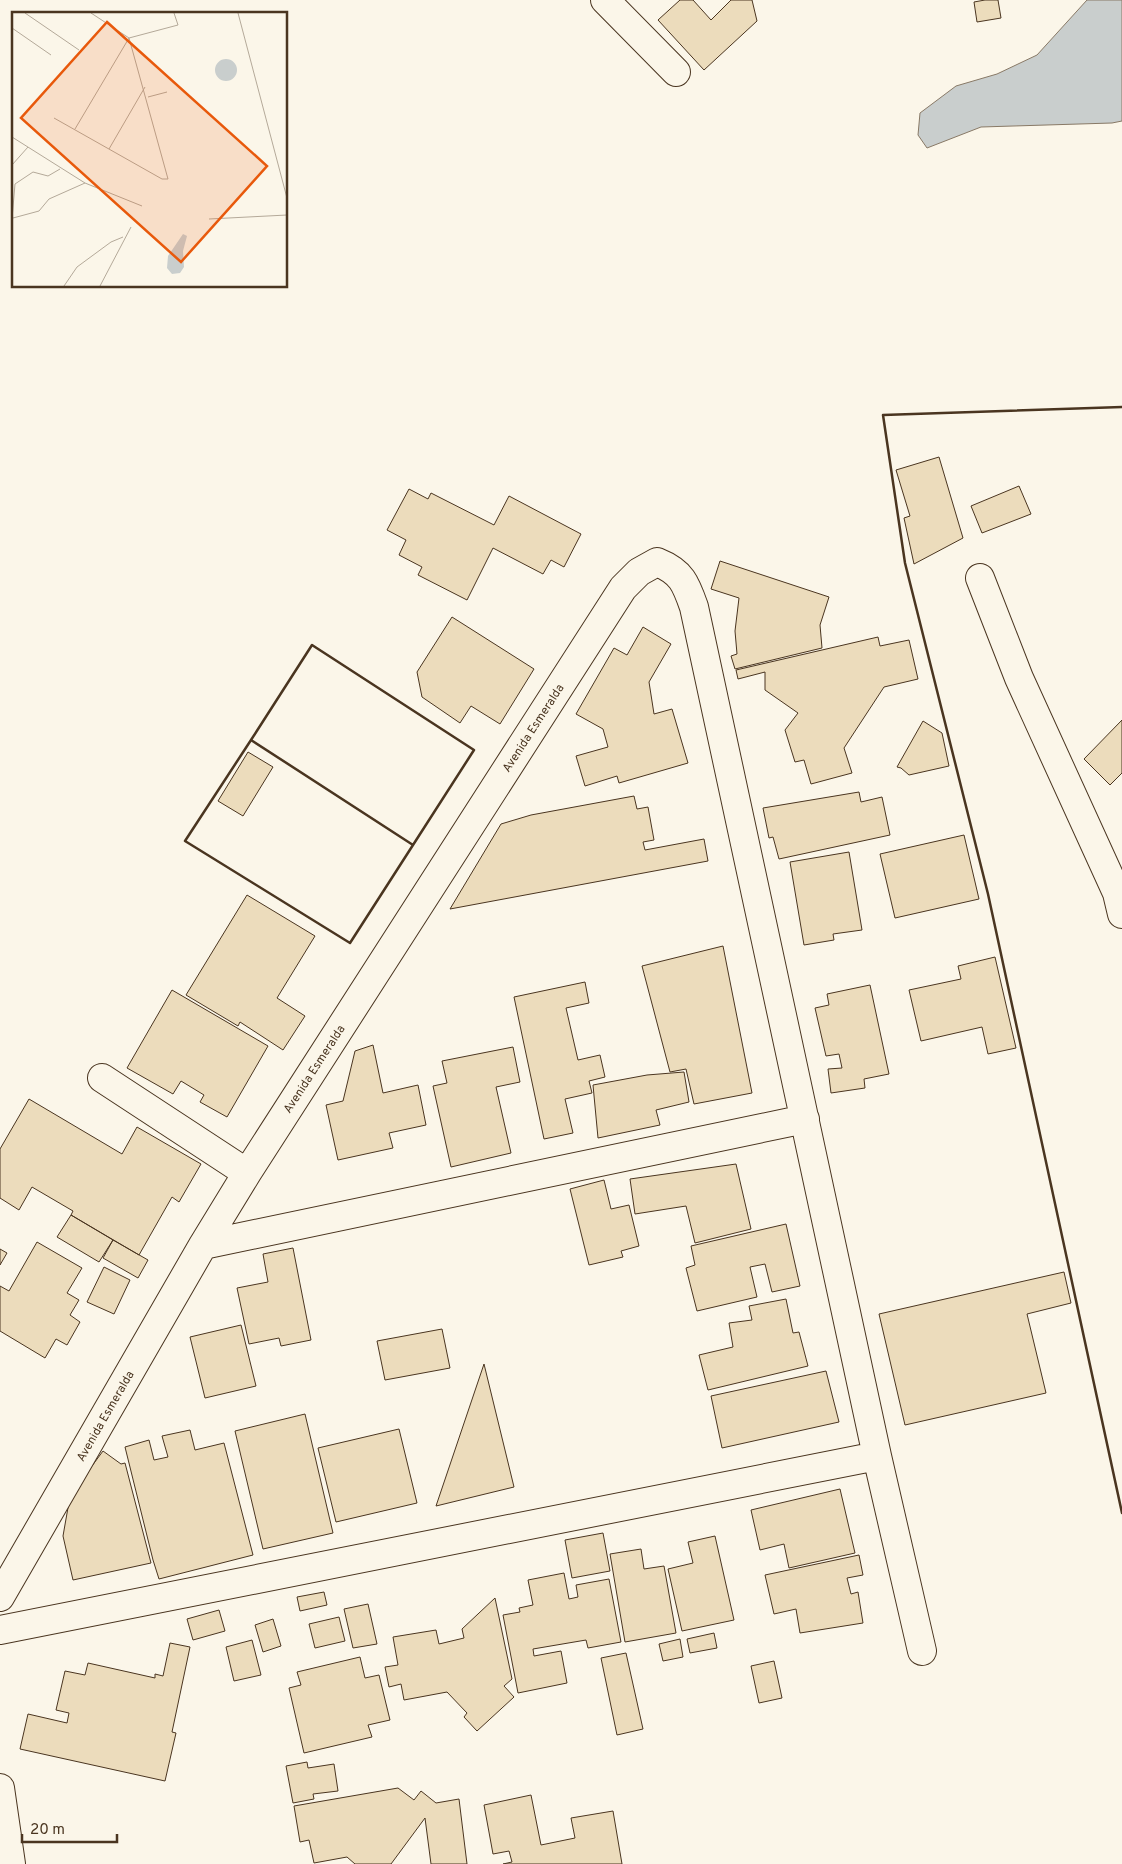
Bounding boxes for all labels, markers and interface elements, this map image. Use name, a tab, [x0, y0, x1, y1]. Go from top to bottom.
inset map	[12, 12, 288, 288]
street label: Avenida Esmeralda	[499, 681, 568, 776]
street label: Avenida Esmeralda	[280, 1022, 349, 1117]
street label: Avenida Esmeralda	[73, 1368, 138, 1465]
scale bar	[22, 1812, 118, 1844]
text: 20 m	[30, 1821, 65, 1840]

